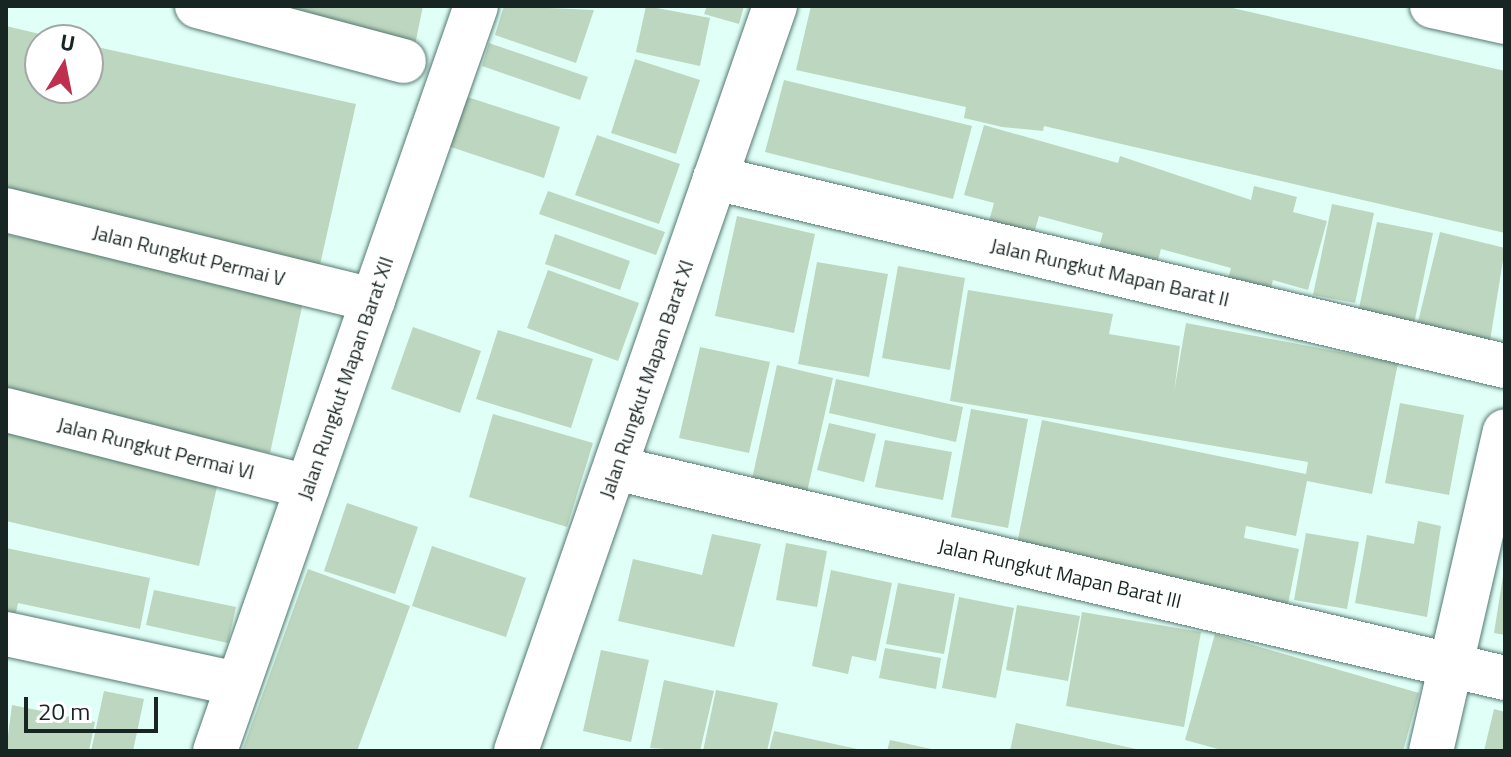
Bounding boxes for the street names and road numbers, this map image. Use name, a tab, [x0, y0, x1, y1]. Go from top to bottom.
street label: Jalan Rungkut Permai V	[90, 220, 288, 290]
street label: Jalan Rungkut Mapan Barat II	[988, 233, 1232, 311]
street label: Jalan Rungkut Mapan Barat XII	[292, 253, 398, 503]
street label: Jalan Rungkut Mapan Barat XI	[594, 257, 698, 501]
street label: Jalan Rungkut Permai VI	[55, 412, 257, 484]
street label: Jalan Rungkut Mapan Barat III	[936, 533, 1184, 613]

